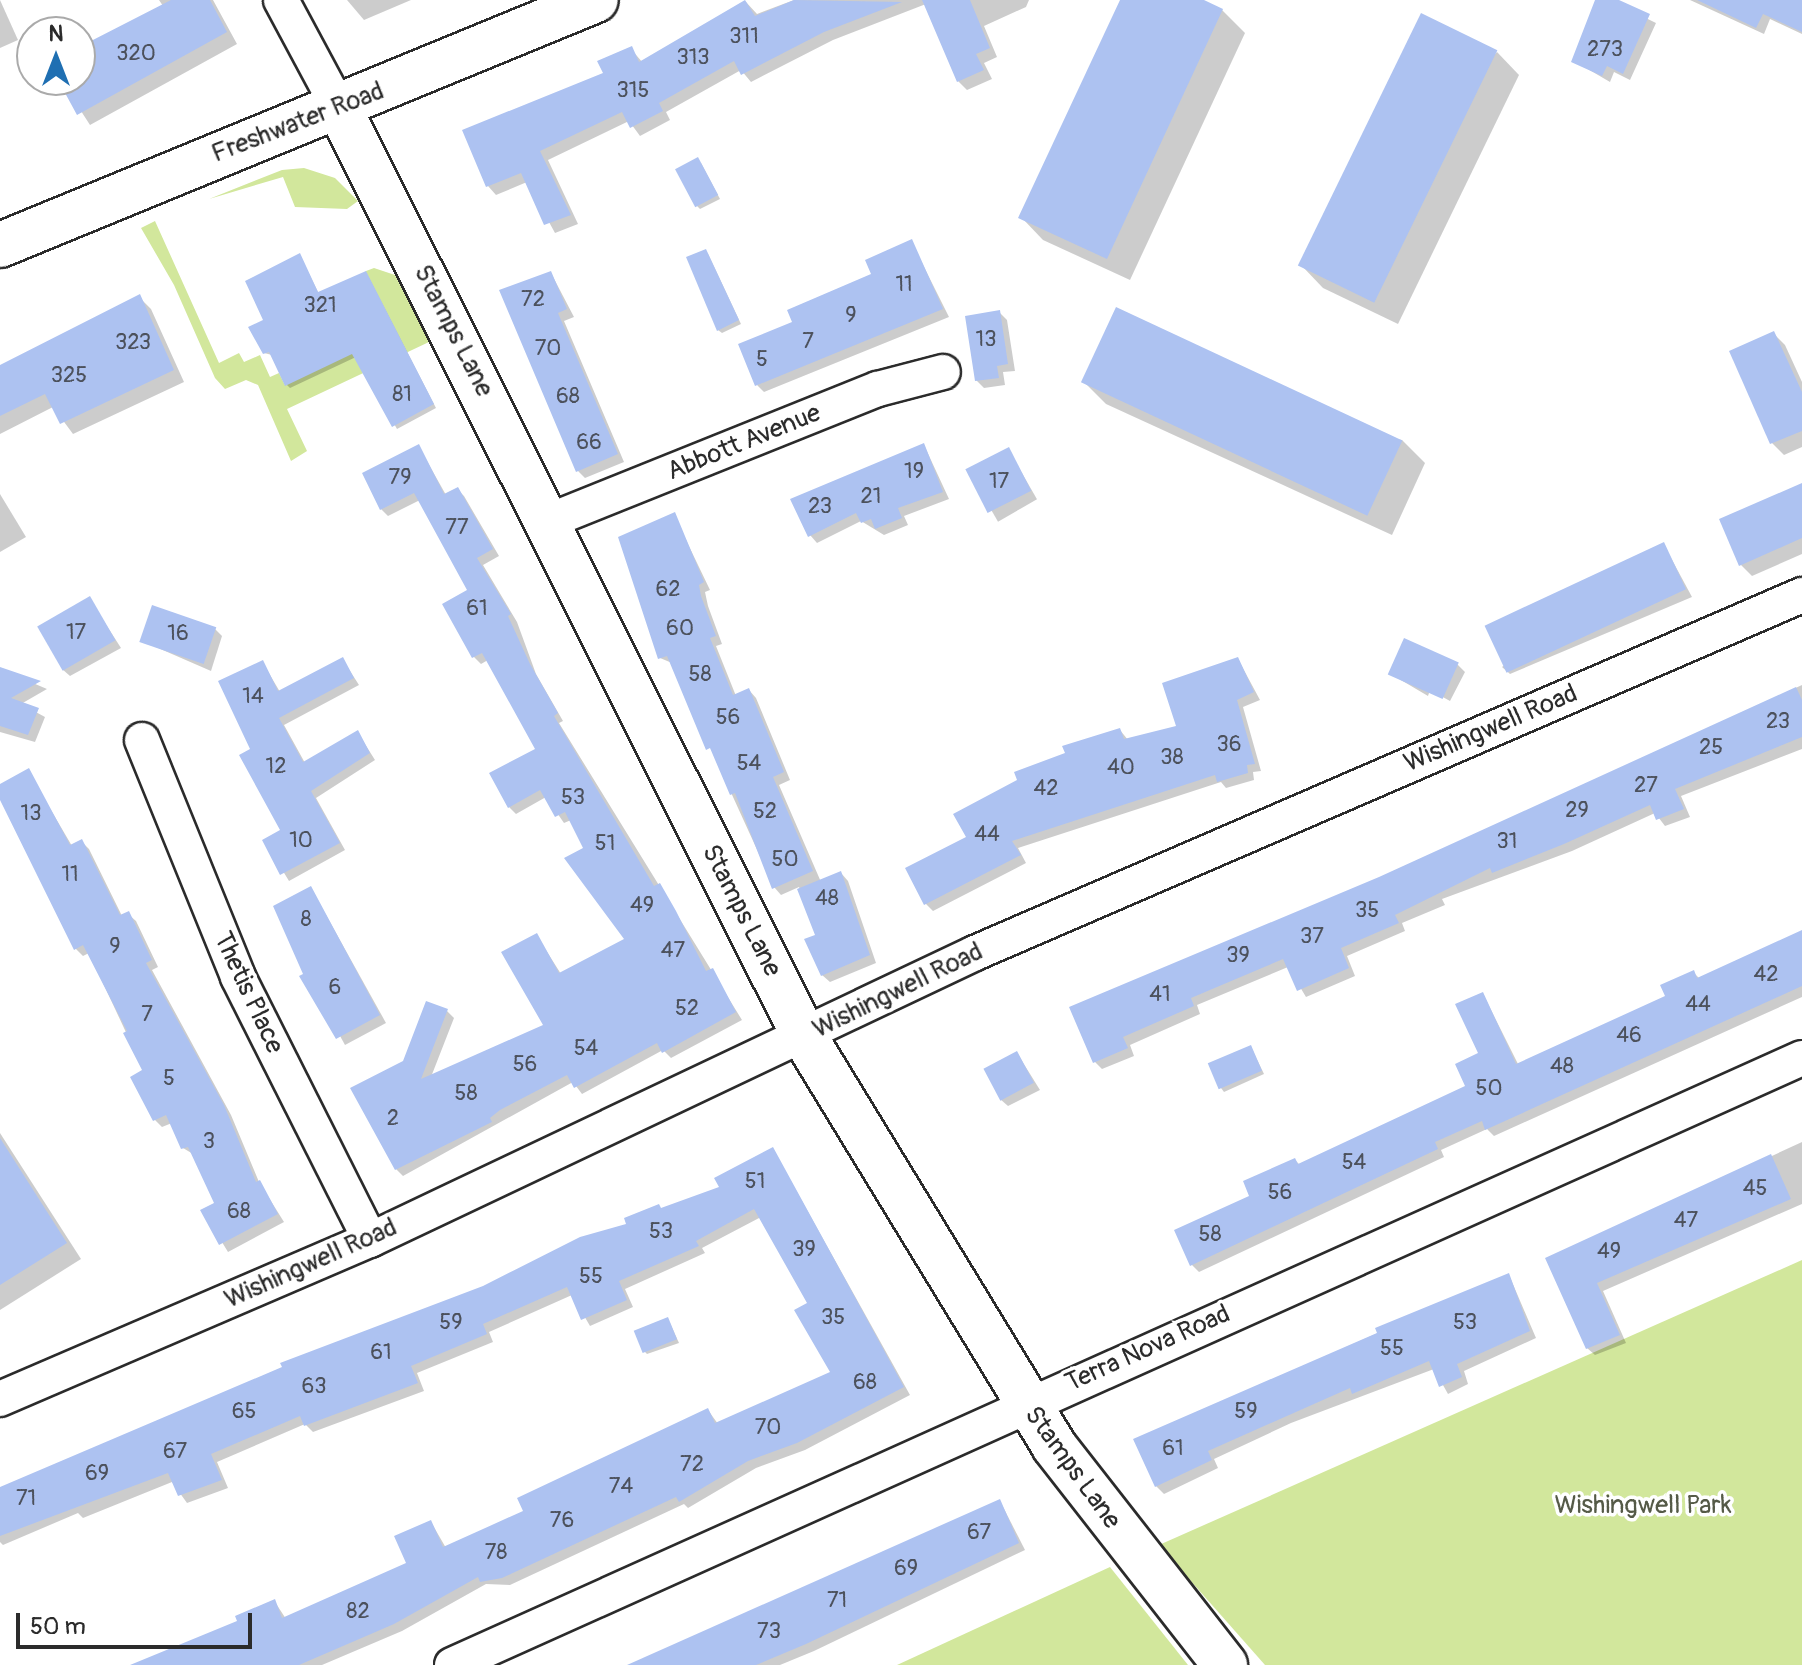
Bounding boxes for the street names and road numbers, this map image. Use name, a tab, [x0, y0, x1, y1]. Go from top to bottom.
street label: Freshwater Road	[207, 76, 389, 170]
street label: Stamps Lane	[406, 260, 500, 402]
street label: Abbott Avenue	[663, 398, 825, 488]
street label: Wishingwell Road	[1400, 678, 1582, 780]
street label: Stamps Lane	[694, 840, 788, 982]
street label: Thetis Place	[206, 927, 290, 1059]
street label: Wishingwell Road	[808, 936, 988, 1046]
street label: Wishingwell Road	[220, 1212, 402, 1316]
street label: Terra Nova Road	[1061, 1299, 1235, 1399]
street label: Stamps Lane	[1017, 1401, 1127, 1535]

